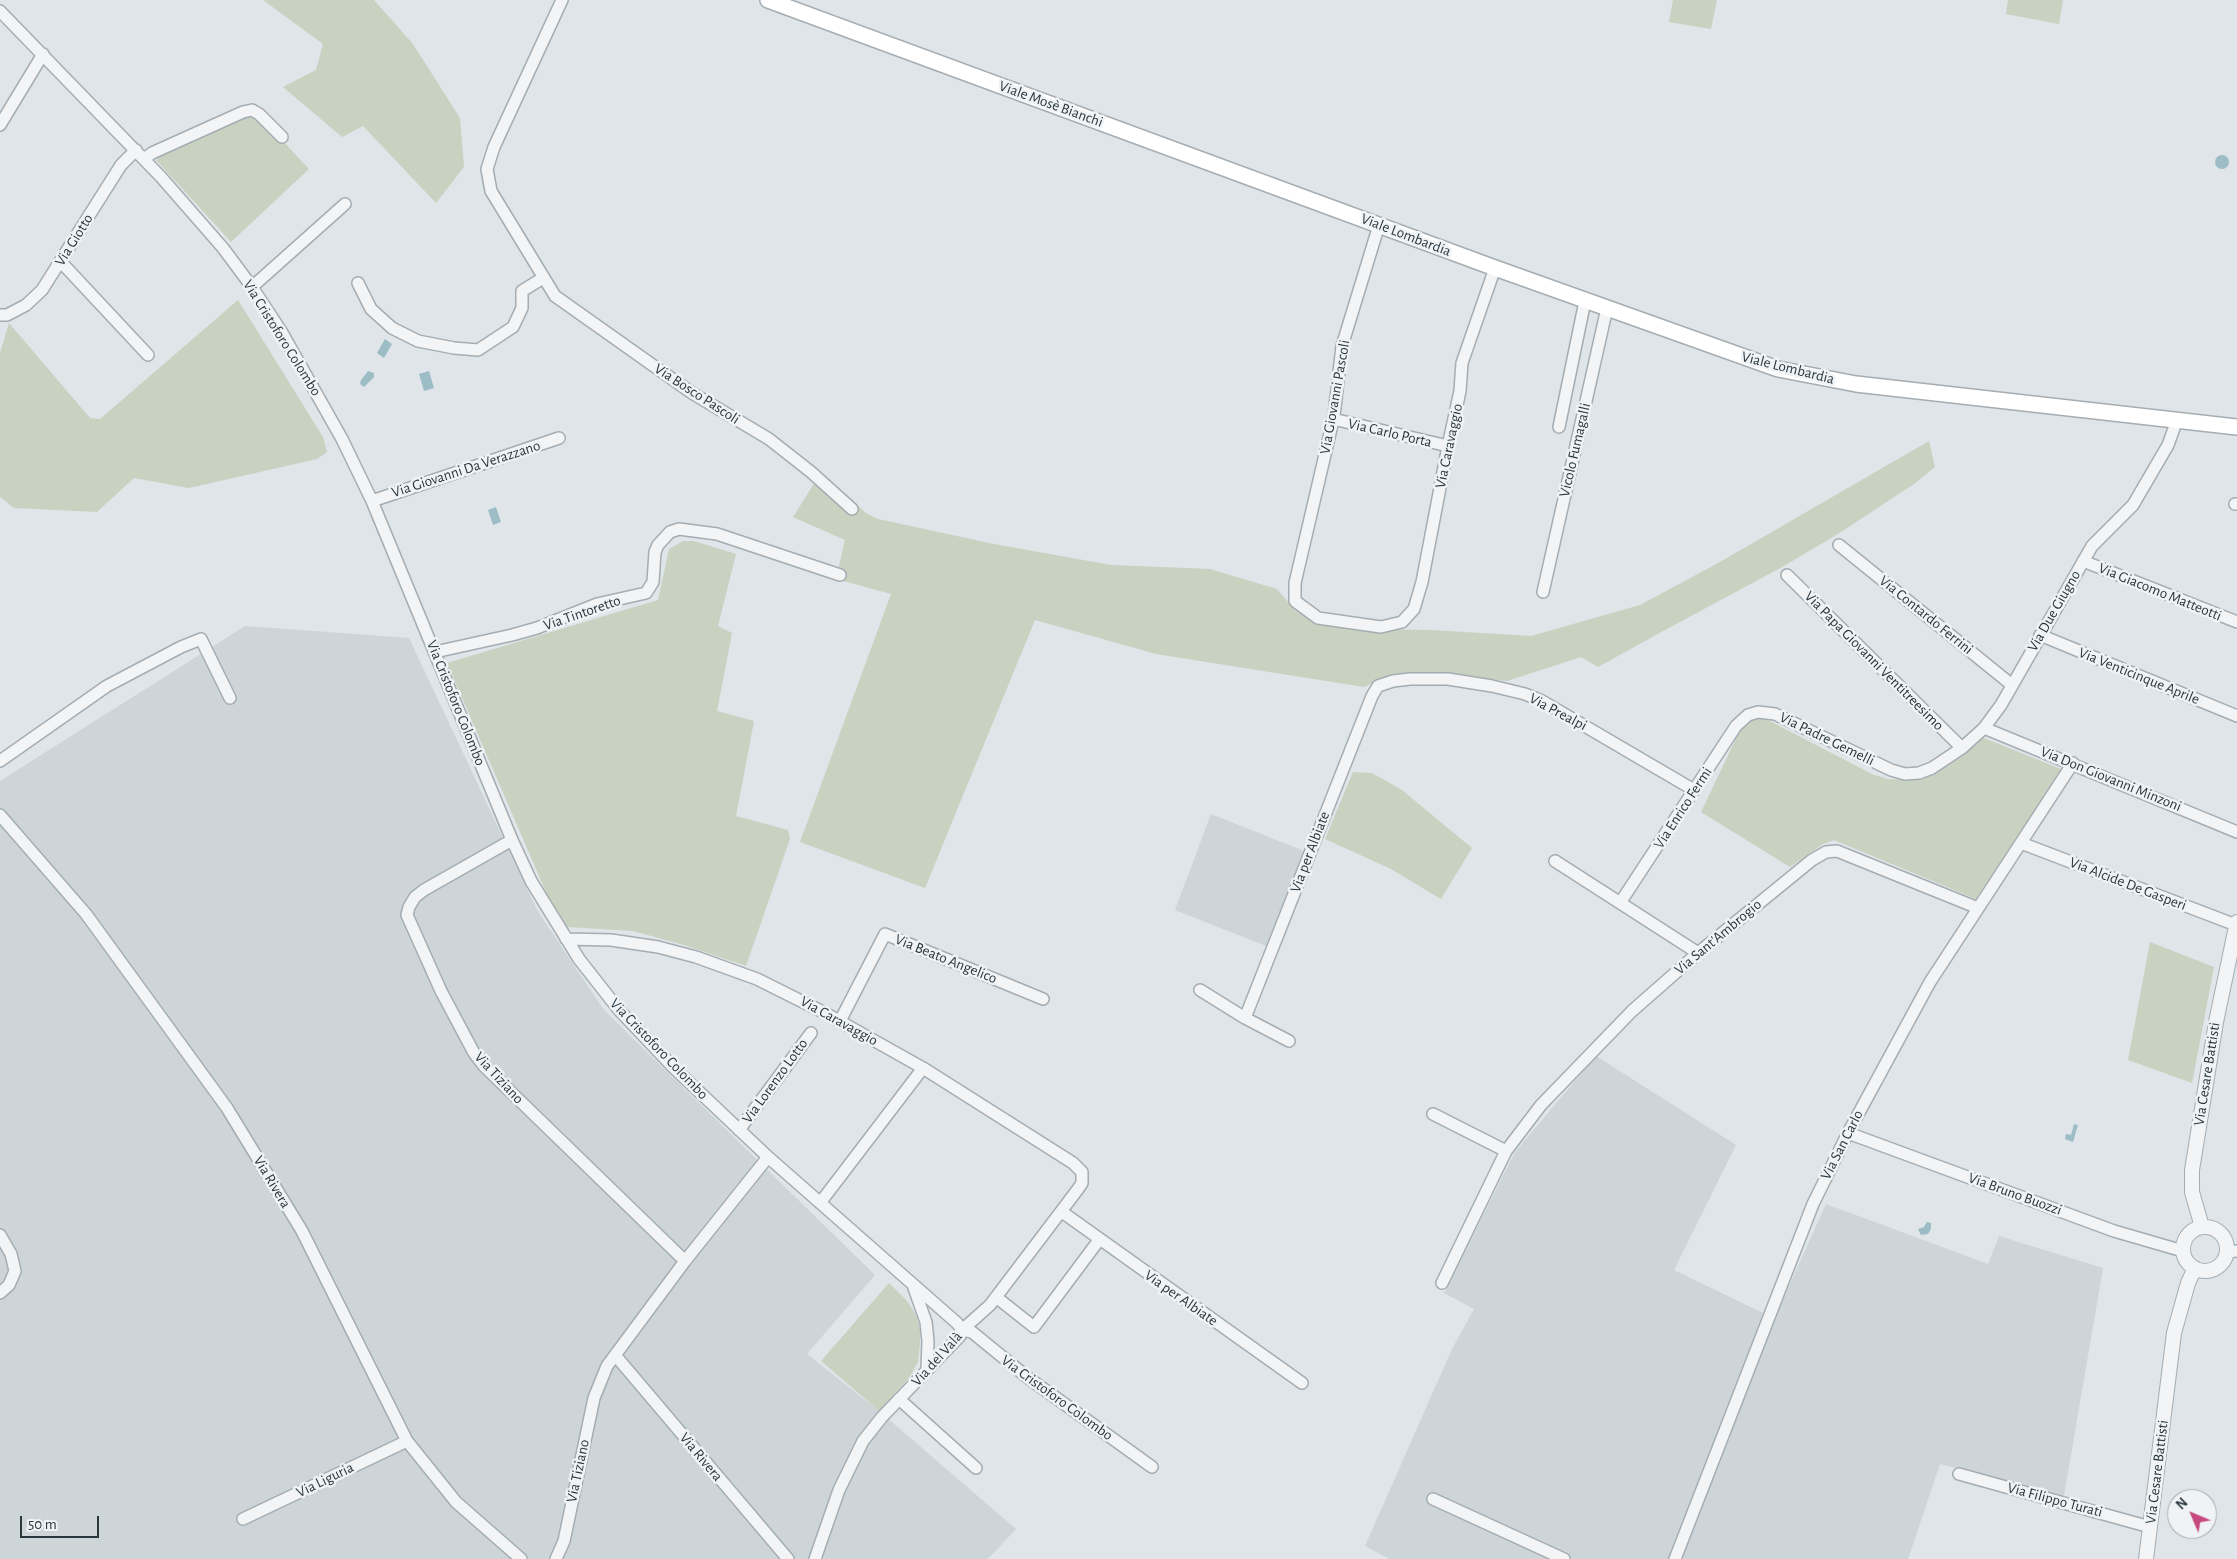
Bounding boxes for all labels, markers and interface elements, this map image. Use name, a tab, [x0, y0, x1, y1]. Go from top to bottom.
street label: Viale Mosè Bianchi	[997, 77, 1105, 131]
street label: Viale Lombardia	[1358, 210, 1454, 260]
street label: Via Giotto	[51, 211, 97, 269]
street label: Via Cristoforo Colombo	[239, 277, 325, 399]
street label: Via Giovanni Pascoli	[1316, 338, 1354, 456]
street label: Viale Lombardia	[1740, 348, 1836, 388]
street label: Via Bosco Pascoli	[651, 360, 743, 428]
street label: Vicolo Fumagalli	[1555, 401, 1595, 499]
street label: Via Caravaggio	[1431, 402, 1467, 490]
street label: Via Carlo Porta	[1346, 415, 1434, 451]
street label: Via Giovanni Da Verazzano	[389, 436, 543, 502]
street label: Via Giacomo Matteotti	[2096, 559, 2224, 625]
street label: Via Due Giugno	[2023, 567, 2085, 655]
street label: Via Contardo Ferrini	[1875, 572, 1977, 658]
street label: Via Papa Giovanni Ventitreesimo	[1801, 588, 1947, 734]
street label: Via Tintoretto	[541, 591, 623, 635]
street label: Via Cristoforo Colombo	[423, 638, 489, 768]
street label: Via Venticinque Aprile	[2076, 643, 2202, 709]
street label: Via Prealpi	[1526, 689, 1590, 735]
street label: Via Padre Gemelli	[1777, 708, 1877, 770]
street label: Via Don Giovanni Minzoni	[2038, 742, 2184, 816]
street label: Via Enrico Fermi	[1650, 764, 1716, 852]
street label: Via per Albiate	[1286, 809, 1334, 895]
street label: Via Alcide De Gasperi	[2067, 853, 2189, 915]
street label: Via Sant'Ambrogio	[1671, 895, 1765, 979]
street label: Via Beato Angelico	[892, 930, 1000, 988]
street label: Via Caravaggio	[797, 992, 881, 1050]
street label: Via Cristoforo Colombo	[606, 995, 712, 1103]
street label: Via Cesare Battisti	[2190, 1021, 2224, 1127]
street label: Via Lorenzo Lotto	[738, 1035, 812, 1127]
street label: Via Tiziano	[471, 1048, 527, 1108]
street label: Via San Carlo	[1817, 1107, 1867, 1183]
street label: Via Rivera	[249, 1152, 295, 1212]
street label: Via Bruno Buozzi	[1966, 1169, 2064, 1219]
street label: Via per Albiate	[1141, 1266, 1221, 1330]
street label: Via del Valà	[908, 1328, 966, 1390]
street label: Via Cristoforo Colombo	[998, 1351, 1116, 1445]
street label: Via Cesare Battisti	[2142, 1419, 2172, 1525]
street label: Via Rivera	[675, 1429, 727, 1485]
street label: Via Tiziano	[563, 1438, 593, 1504]
street label: Via Liguria	[293, 1458, 357, 1502]
street label: Via Filippo Turati	[2005, 1479, 2105, 1521]
north arrow	[2167, 1489, 2217, 1539]
text: N	[2174, 1496, 2190, 1512]
scale bar	[22, 1506, 101, 1538]
text: 50 m	[28, 1517, 57, 1532]

